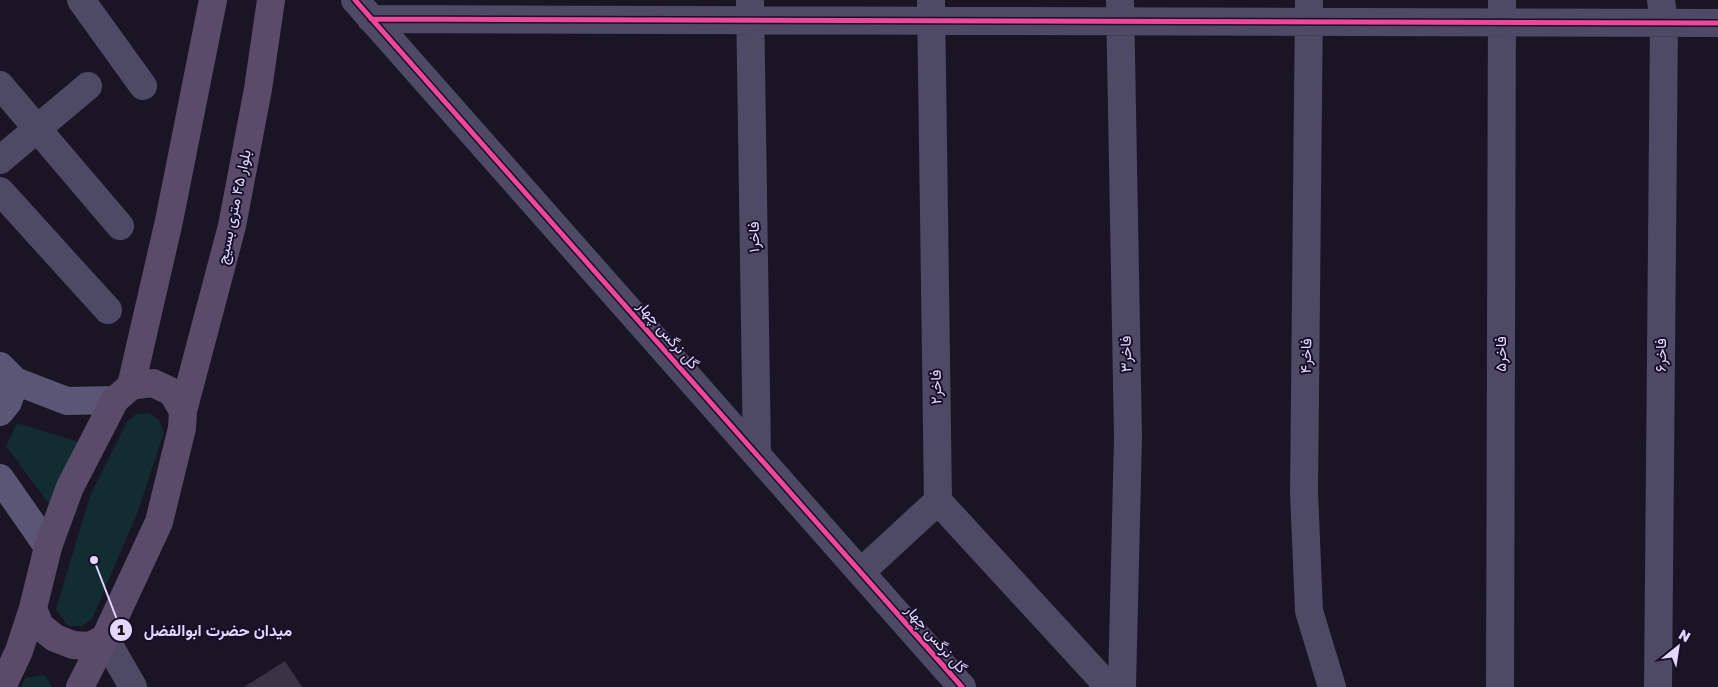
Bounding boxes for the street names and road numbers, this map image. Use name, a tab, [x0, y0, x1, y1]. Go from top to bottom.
street label: بلوار ۴۵ متری بسیج	[212, 148, 257, 266]
street label: فاخر۱	[744, 221, 763, 253]
street label: گل نرگس چهار	[632, 296, 704, 374]
street label: فاخر۳	[1116, 335, 1135, 372]
street label: فاخر۵	[1491, 336, 1510, 372]
street label: فاخر۴	[1296, 338, 1315, 374]
street label: فاخر۶	[1651, 338, 1670, 372]
street label: فاخر۲	[926, 369, 945, 404]
street label: گل نرگس چهار	[900, 600, 972, 678]

